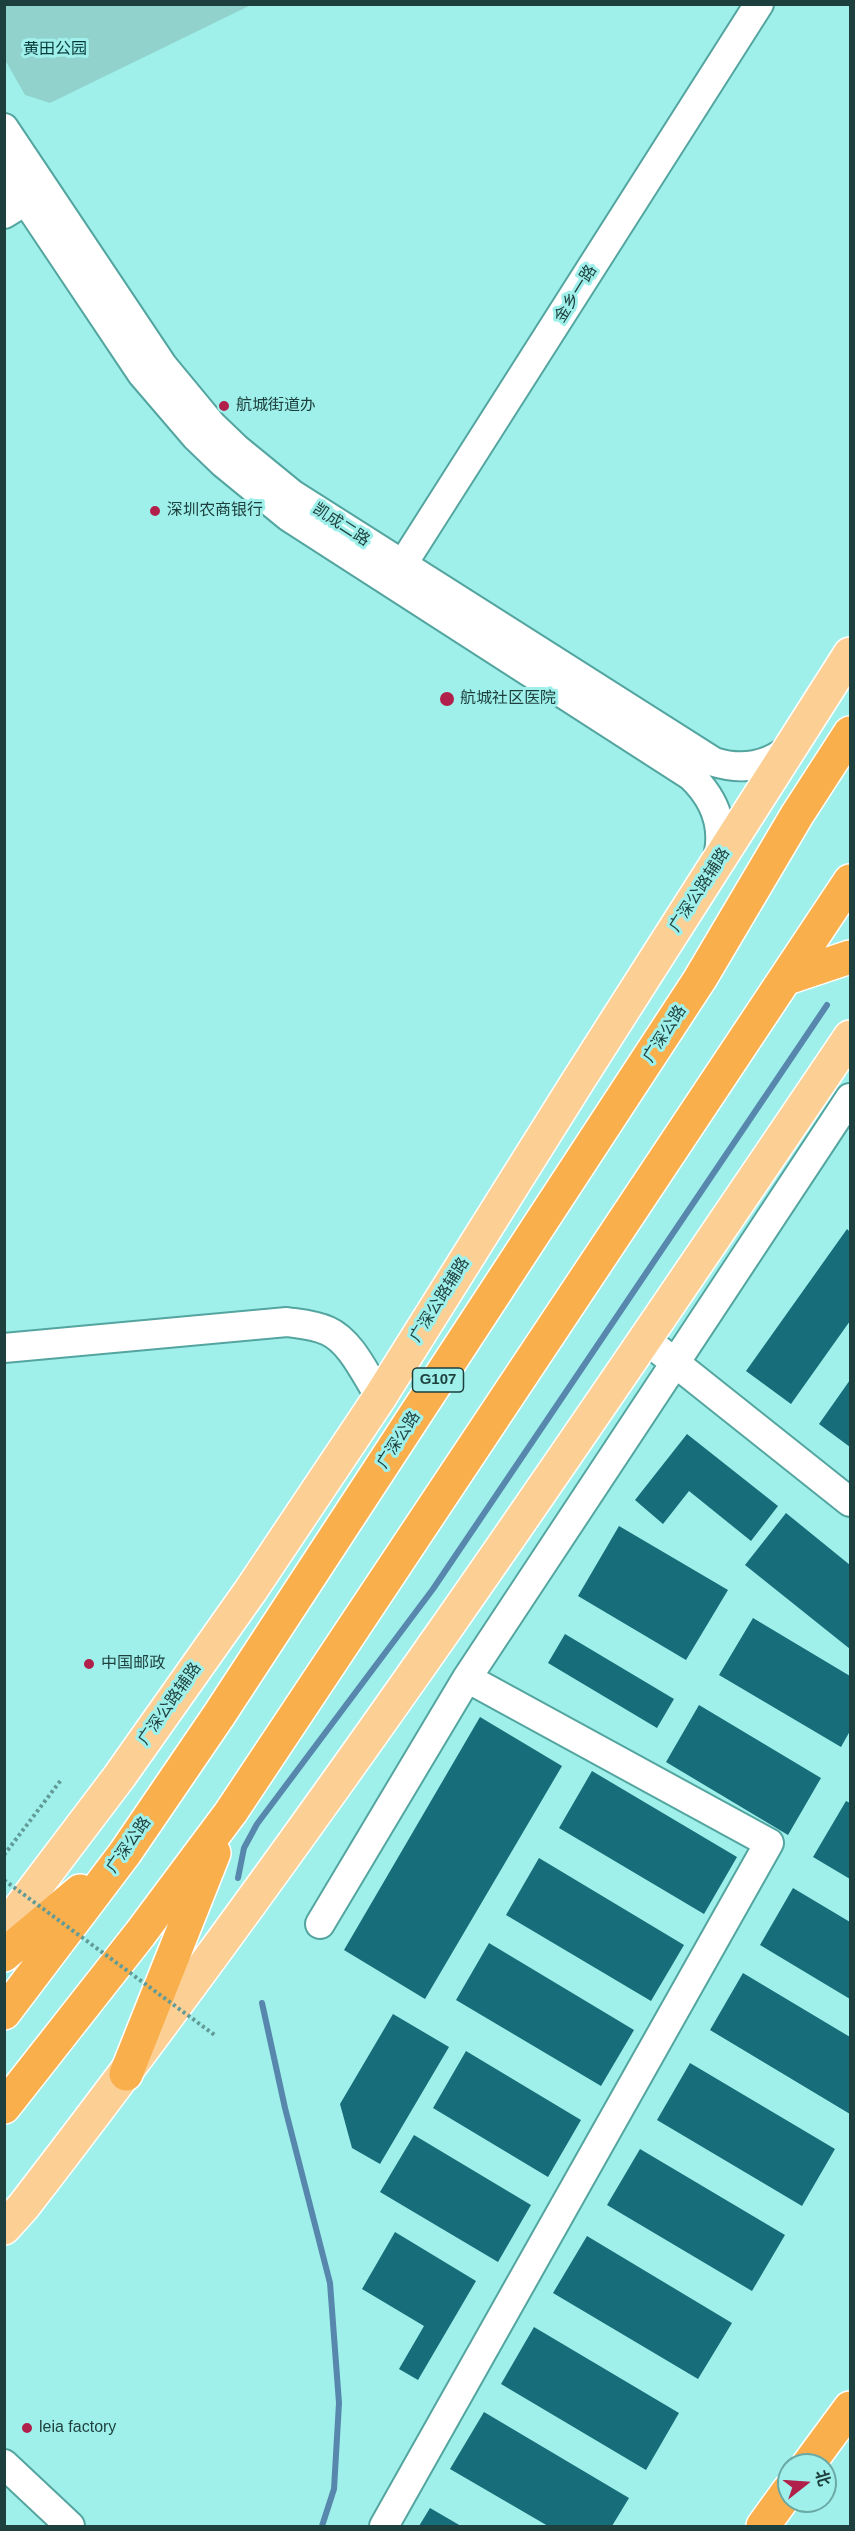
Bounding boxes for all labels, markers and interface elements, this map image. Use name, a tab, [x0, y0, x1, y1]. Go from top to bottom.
park label: 黄田公园	[23, 40, 87, 60]
street label: 金乡一路	[551, 262, 601, 326]
place label: 航城街道办	[236, 396, 316, 416]
marker: 航城街道办	[217, 399, 231, 413]
street label: 凯成二路	[309, 500, 373, 550]
place label: 深圳农商银行	[167, 501, 263, 521]
marker: 深圳农商银行	[148, 504, 162, 518]
place label: 航城社区医院	[460, 689, 556, 709]
marker: 航城社区医院	[438, 690, 456, 708]
street label: 广深公路辅路	[666, 845, 734, 935]
street label: 广深公路	[640, 1002, 690, 1066]
street label: 广深公路辅路	[406, 1254, 474, 1346]
road number: G107	[412, 1368, 464, 1392]
street label: 广深公路	[374, 1408, 424, 1472]
place label: 中国邮政	[101, 1654, 165, 1674]
marker: 中国邮政	[82, 1657, 96, 1671]
street label: 广深公路辅路	[135, 1659, 205, 1749]
street label: 广深公路	[103, 1813, 155, 1877]
place label: leia factory	[39, 2418, 116, 2438]
marker: leia factory	[20, 2421, 34, 2435]
north arrow	[777, 2453, 837, 2513]
text: 北	[812, 2468, 833, 2488]

